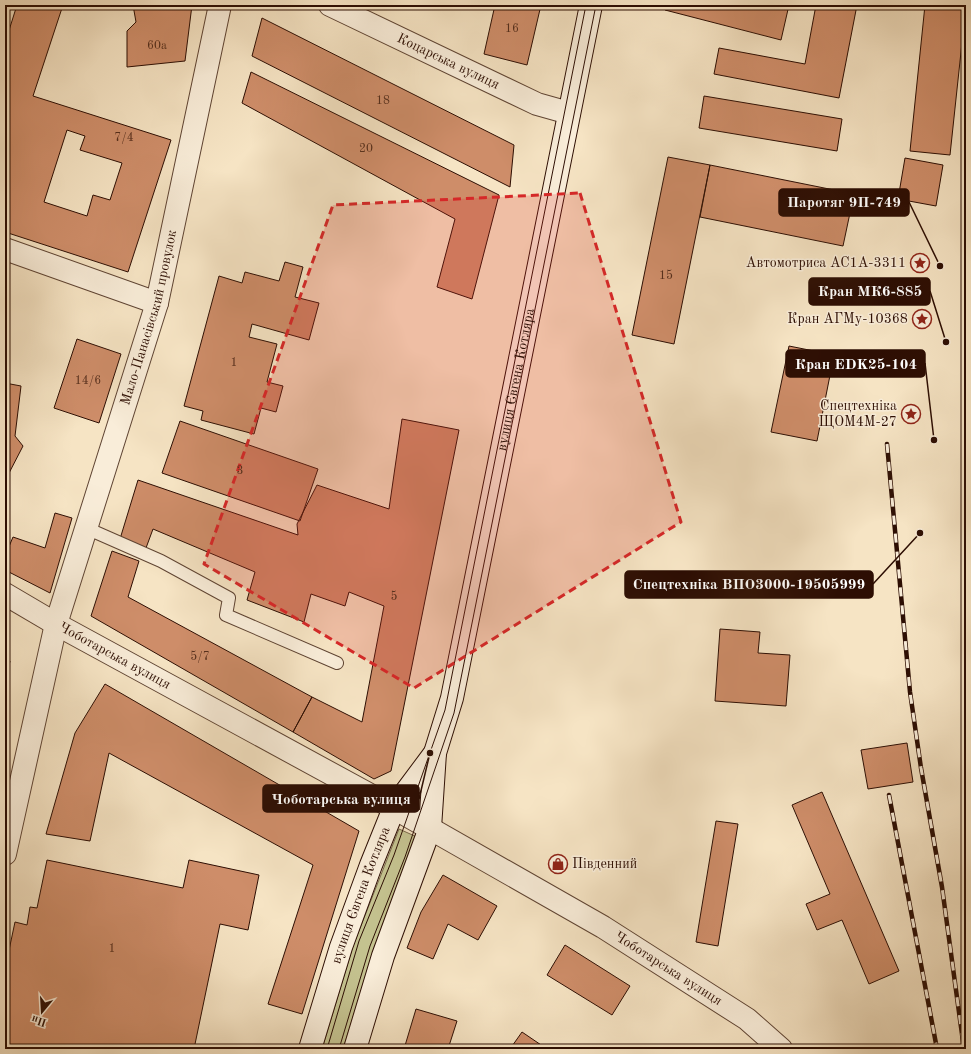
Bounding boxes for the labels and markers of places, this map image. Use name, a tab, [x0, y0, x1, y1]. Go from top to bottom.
callout: Паротяг 9П-749	[779, 189, 909, 216]
place icon: Автомотриса АС1А-3311	[909, 252, 931, 274]
place label: Автомотриса АС1А-3311	[746, 256, 906, 270]
callout: Кран МК6-885	[809, 278, 930, 305]
place icon: Кран АГМу-10368	[911, 308, 933, 330]
place label: Кран АГМу-10368	[787, 312, 908, 326]
callout: Кран EDK25-104	[786, 350, 925, 377]
place label: Спецтехніка ЩОМ4М-27	[819, 399, 897, 429]
place icon: Спецтехніка ЩОМ4М-27	[900, 403, 922, 425]
callout: Спецтехніка ВПО3000-19505999	[625, 571, 873, 598]
callout: Чоботарська вулиця	[263, 785, 419, 812]
shop icon: Південний	[547, 853, 569, 875]
place label: Південний	[572, 857, 637, 871]

